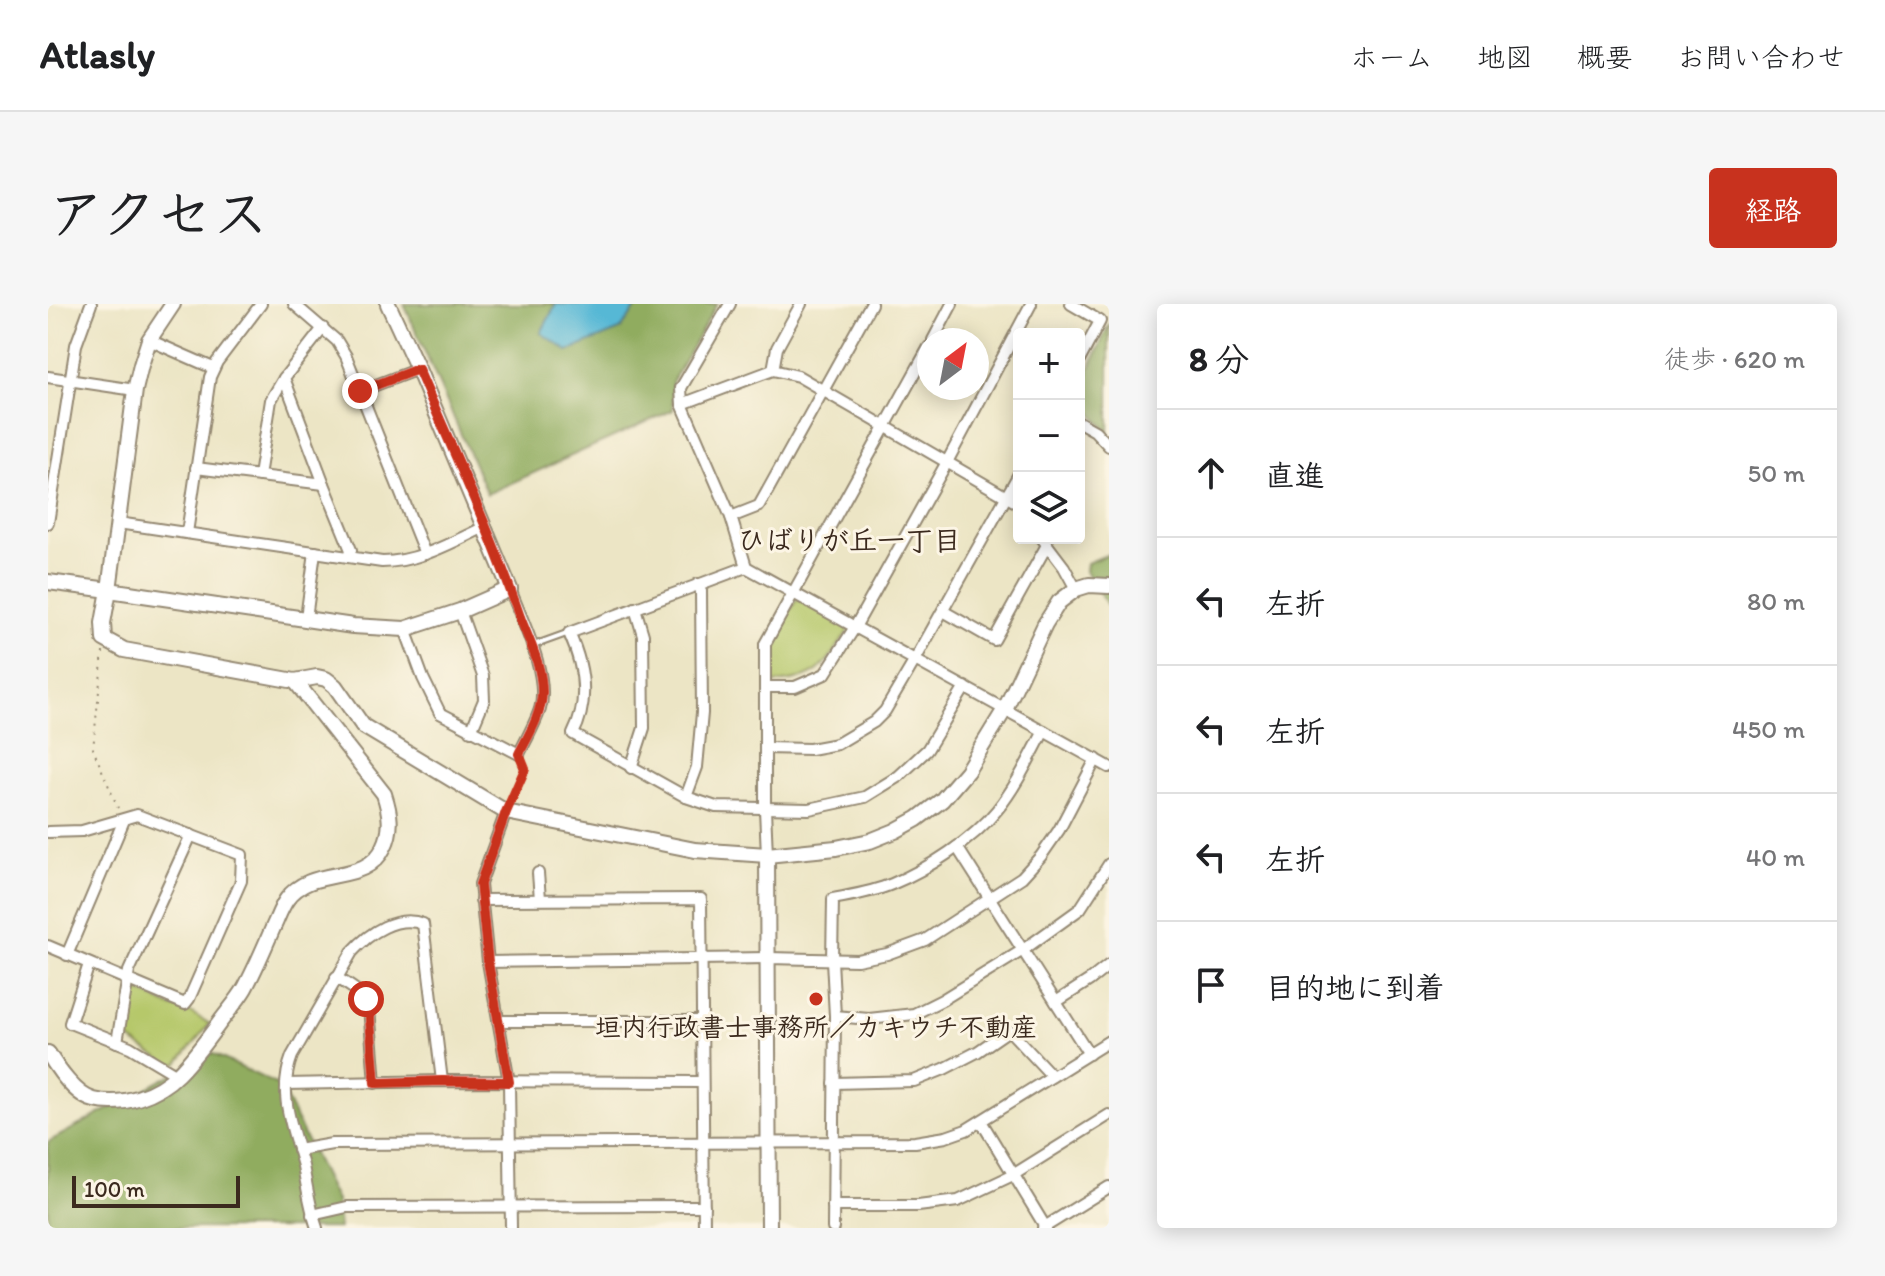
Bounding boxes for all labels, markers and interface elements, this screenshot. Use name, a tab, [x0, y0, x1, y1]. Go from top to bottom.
text: Atlasly	[40, 32, 155, 78]
text: ホーム	[1350, 40, 1433, 74]
text: 地図	[1477, 40, 1533, 74]
text: 概要	[1577, 40, 1633, 74]
text: お問い合わせ	[1677, 40, 1845, 74]
button: 経路	[1709, 168, 1837, 248]
text: アクセス	[48, 180, 269, 247]
north arrow	[917, 328, 989, 400]
map controls	[1013, 328, 1085, 544]
button: +	[1013, 328, 1085, 400]
text: 8 分	[1189, 339, 1249, 380]
text: 徒歩 · 620 m	[1664, 343, 1805, 375]
route end	[342, 373, 378, 409]
button: −	[1013, 400, 1085, 472]
icon: ahead	[1189, 451, 1233, 495]
text: 直進	[1265, 457, 1325, 494]
text: 50 m	[1748, 457, 1805, 489]
button: layers	[1013, 472, 1085, 544]
district label: ひばりが丘一丁目	[737, 523, 961, 557]
icon: left	[1189, 579, 1233, 623]
text: 左折	[1265, 585, 1325, 622]
text: 80 m	[1747, 585, 1805, 617]
icon: left	[1189, 707, 1233, 751]
text: 左折	[1265, 713, 1325, 750]
text: 450 m	[1732, 713, 1805, 745]
icon: left	[1189, 835, 1233, 879]
text: 左折	[1265, 841, 1325, 878]
text: 40 m	[1746, 841, 1805, 873]
icon: arrive	[1189, 963, 1233, 1007]
text: 目的地に到着	[1265, 969, 1445, 1006]
route start	[348, 981, 384, 1017]
marker: 垣内行政書士事務所／カキウチ不動産	[807, 990, 825, 1008]
place label: 垣内行政書士事務所／カキウチ不動産	[595, 1011, 1037, 1043]
scale bar	[72, 1172, 240, 1208]
text: 100 m	[84, 1176, 145, 1203]

